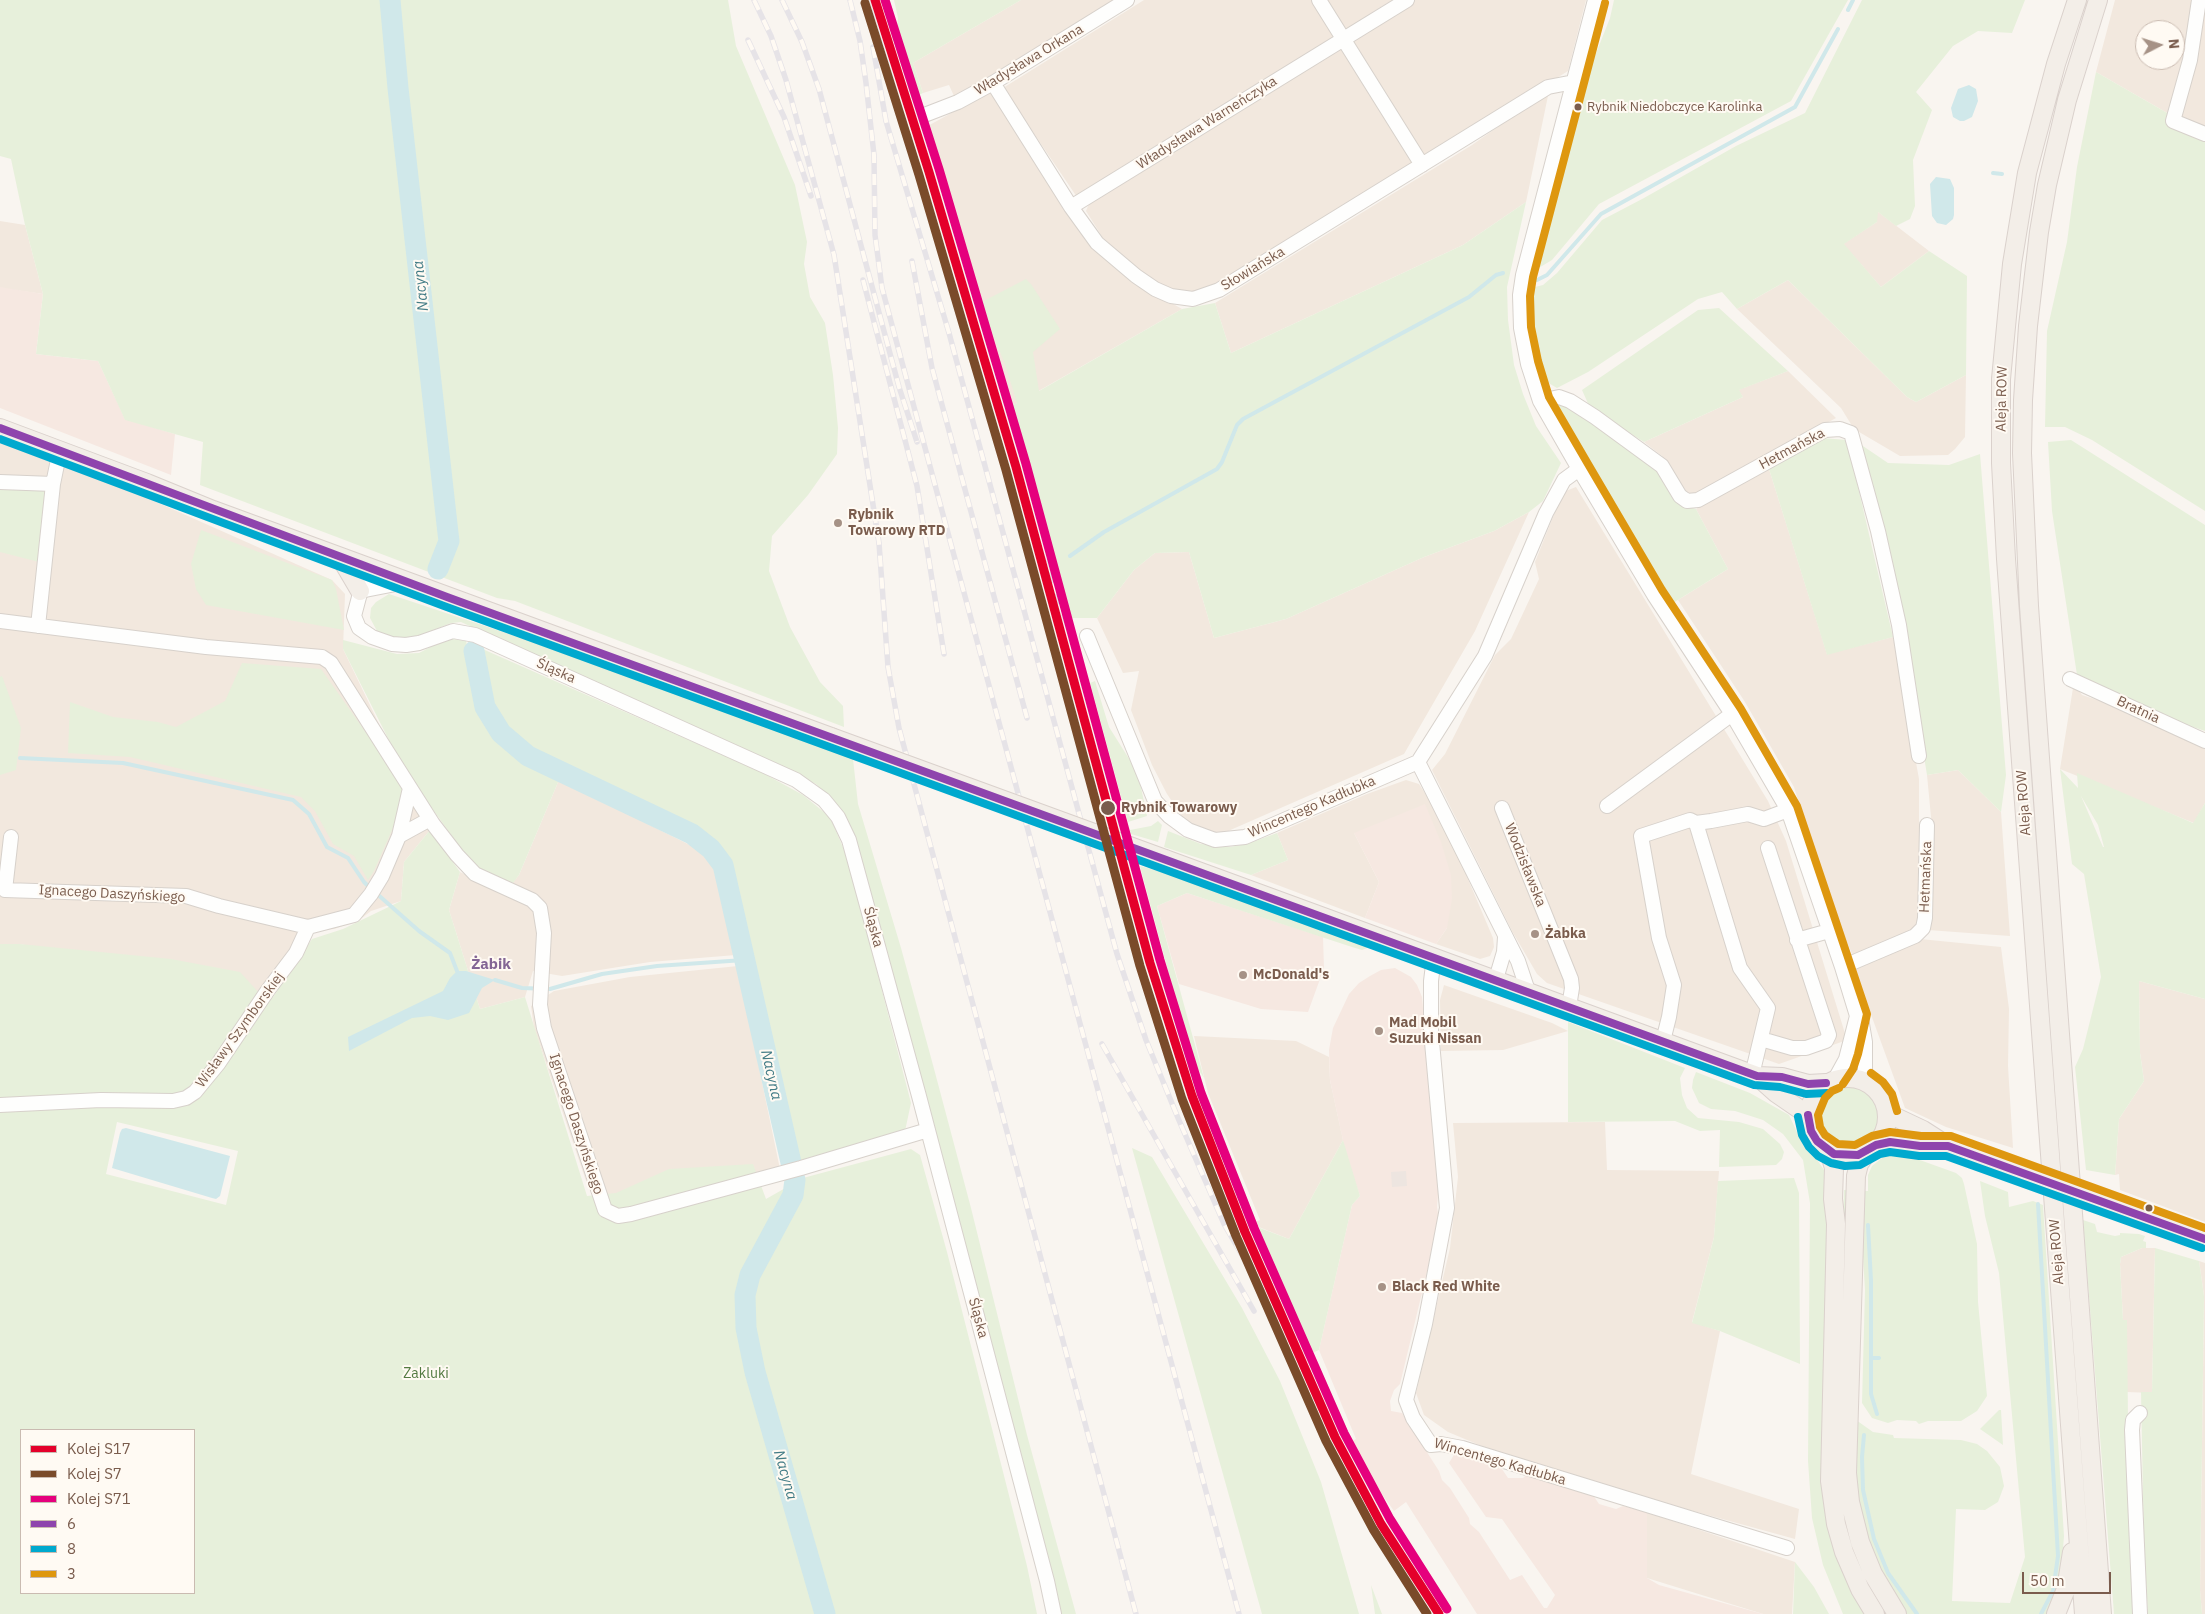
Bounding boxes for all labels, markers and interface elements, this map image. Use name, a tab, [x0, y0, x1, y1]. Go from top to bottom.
north arrow	[2135, 20, 2185, 70]
street label: Władysława Orkana	[972, 21, 1086, 99]
text: N	[2165, 38, 2183, 50]
street label: Władysława Warneńczyka	[1134, 73, 1280, 173]
place label: Rybnik Niedobczyce Karolinka	[1587, 99, 1762, 115]
marker: Rybnik Niedobczyce Karolinka	[1573, 102, 1583, 112]
street label: Słowiańska	[1218, 243, 1288, 295]
water label: Nacyna	[409, 260, 433, 312]
street label: Aleja ROW	[1993, 366, 2011, 432]
street label: Hetmańska	[1756, 425, 1828, 473]
place label: Rybnik Towarowy RTD	[848, 507, 945, 540]
marker: Rybnik Towarowy RTD	[832, 517, 844, 529]
street label: Śląska	[534, 655, 578, 687]
street label: Bratnia	[2114, 693, 2162, 727]
street label: Aleja ROW	[2013, 770, 2035, 836]
street label: Wincentego Kadłubka	[1246, 773, 1378, 841]
marker: Rybnik Towarowy	[1099, 799, 1117, 817]
place label: Rybnik Towarowy	[1121, 800, 1237, 816]
street label: Wodzisławska	[1501, 821, 1549, 909]
street label: Hetmańska	[1916, 841, 1936, 913]
street label: Ignacego Daszyńskiego	[38, 882, 186, 906]
street label: Śląska	[860, 905, 886, 949]
place label: Żabka	[1545, 926, 1586, 942]
marker: Żabka	[1529, 928, 1541, 940]
district label: Żabik	[471, 956, 511, 974]
place label: McDonald's	[1253, 967, 1329, 983]
street label: Wisławy Szymborskiej	[192, 969, 288, 1091]
marker: McDonald's	[1237, 969, 1249, 981]
place label: Mad Mobil Suzuki Nissan	[1389, 1015, 1482, 1048]
marker: Mad Mobil Suzuki Nissan	[1373, 1025, 1385, 1037]
water label: Nacyna	[757, 1048, 785, 1102]
street label: Ignacego Daszyńskiego	[545, 1051, 607, 1197]
unlabelled marker	[2144, 1203, 2154, 1213]
street label: Aleja ROW	[2046, 1219, 2068, 1285]
place label: Black Red White	[1392, 1279, 1500, 1295]
marker: Black Red White	[1376, 1281, 1388, 1293]
street label: Śląska	[965, 1296, 991, 1340]
park label: Zakluki	[403, 1366, 449, 1382]
legend	[20, 1429, 195, 1594]
street label: Wincentego Kadłubka	[1432, 1435, 1568, 1489]
text: Kolej S17	[67, 1439, 131, 1458]
water label: Nacyna	[769, 1448, 801, 1502]
text: Kolej S7	[67, 1464, 122, 1483]
text: Kolej S71	[67, 1489, 131, 1508]
text: 6	[67, 1514, 76, 1533]
text: 8	[67, 1539, 76, 1558]
scale bar	[2025, 1562, 2114, 1594]
text: 3	[67, 1564, 76, 1583]
text: 50 m	[2030, 1571, 2065, 1590]

